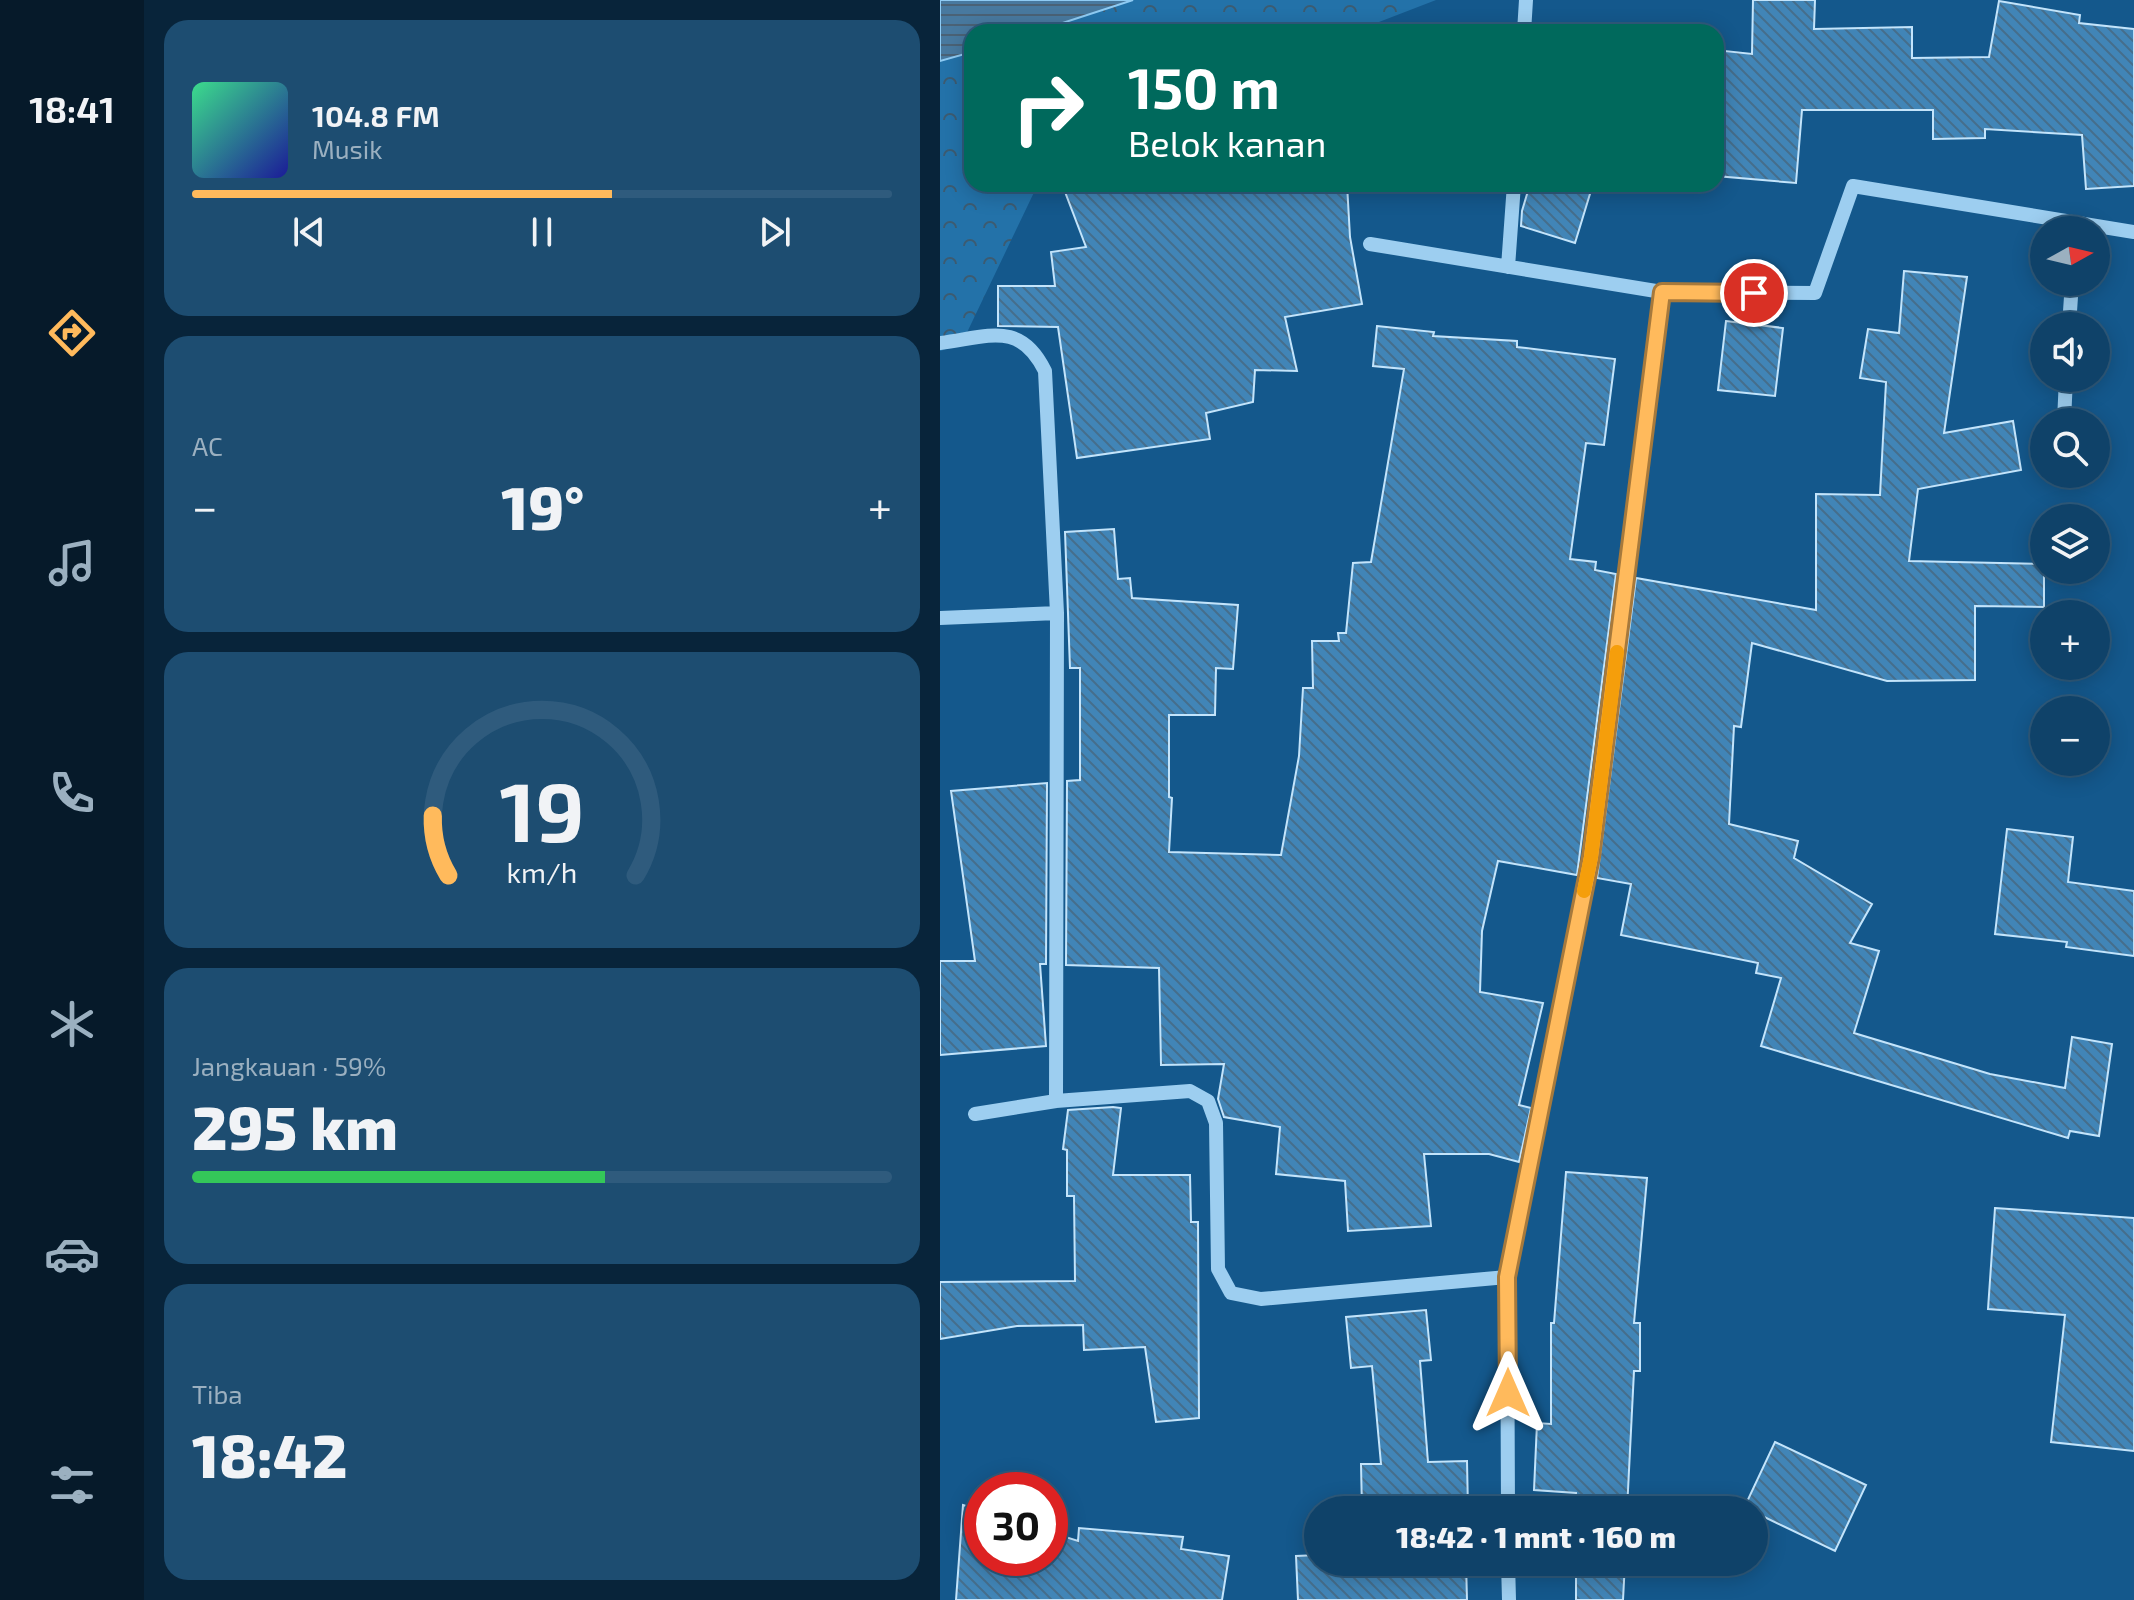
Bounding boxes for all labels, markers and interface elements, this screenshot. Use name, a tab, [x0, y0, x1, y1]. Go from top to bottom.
text: 150 m	[1128, 53, 1280, 120]
icon: right	[996, 56, 1100, 160]
text: 18:41	[29, 87, 115, 130]
text: 104.8 FM	[312, 97, 440, 133]
text: Belok kanan	[1128, 121, 1326, 164]
text: Musik	[312, 133, 383, 164]
icon: previous	[287, 210, 331, 254]
icon: pause	[520, 210, 564, 254]
icon: next	[753, 210, 797, 254]
north arrow	[2030, 216, 2110, 296]
map controls	[2030, 216, 2110, 776]
pin	[1720, 259, 1788, 327]
icon: arrive	[1732, 271, 1776, 315]
icon: directions	[44, 305, 100, 361]
button: sound	[2030, 312, 2110, 392]
button: search	[2030, 408, 2110, 488]
text: AC	[192, 430, 223, 461]
text: 19°	[501, 470, 584, 542]
text: −	[192, 479, 218, 532]
text: +	[868, 479, 892, 532]
button: layers	[2030, 504, 2110, 584]
icon: music	[44, 535, 100, 591]
button: +	[2030, 600, 2110, 680]
button: −	[2030, 696, 2110, 776]
text: 19	[499, 759, 585, 859]
icon: phone	[44, 765, 100, 821]
text: km/h	[507, 854, 577, 889]
icon: climate	[44, 996, 100, 1052]
text: Jangkauan · 59%	[192, 1050, 386, 1081]
text: 295 km	[192, 1090, 398, 1162]
icon: car	[44, 1226, 100, 1282]
position arrow	[1466, 1351, 1550, 1435]
text: Tiba	[192, 1378, 243, 1409]
text: 18:42	[192, 1418, 347, 1490]
icon: filters	[44, 1457, 100, 1513]
speed limit sign: 30	[964, 1472, 1068, 1576]
text: 18:42 · 1 mnt · 160 m	[1396, 1518, 1676, 1554]

